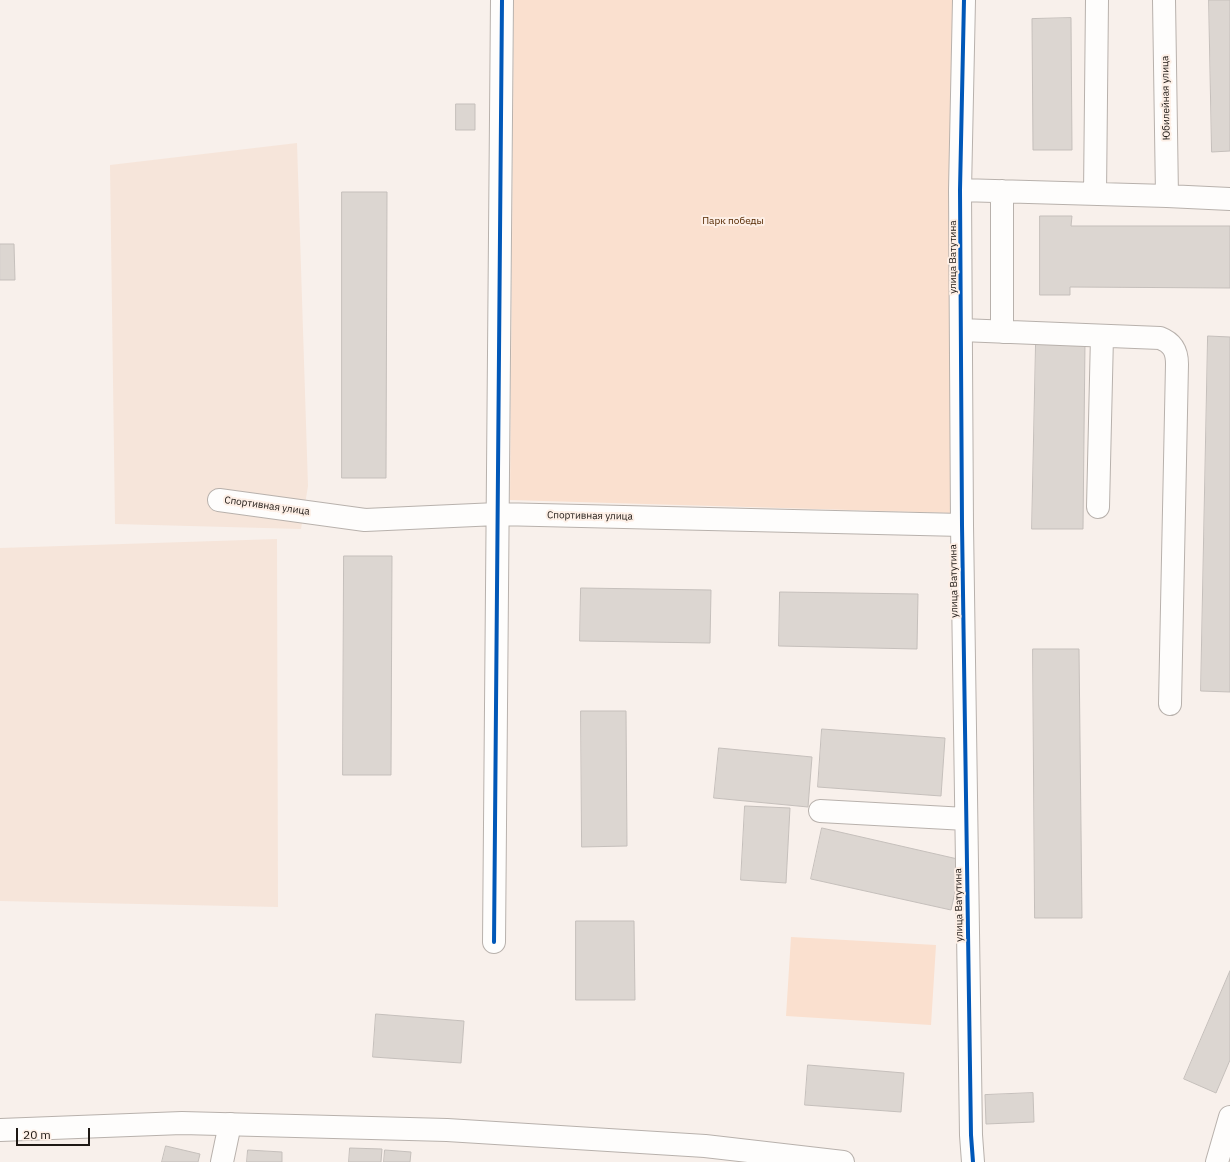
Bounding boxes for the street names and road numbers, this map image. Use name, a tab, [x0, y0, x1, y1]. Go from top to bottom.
street label: Юбилейная улица	[1159, 56, 1173, 140]
street label: улица Ватутина	[947, 220, 959, 294]
street label: Спортивная улица	[224, 494, 310, 518]
street label: Спортивная улица	[547, 509, 633, 523]
street label: улица Ватутина	[947, 544, 961, 618]
street label: улица Ватутина	[952, 868, 966, 942]

